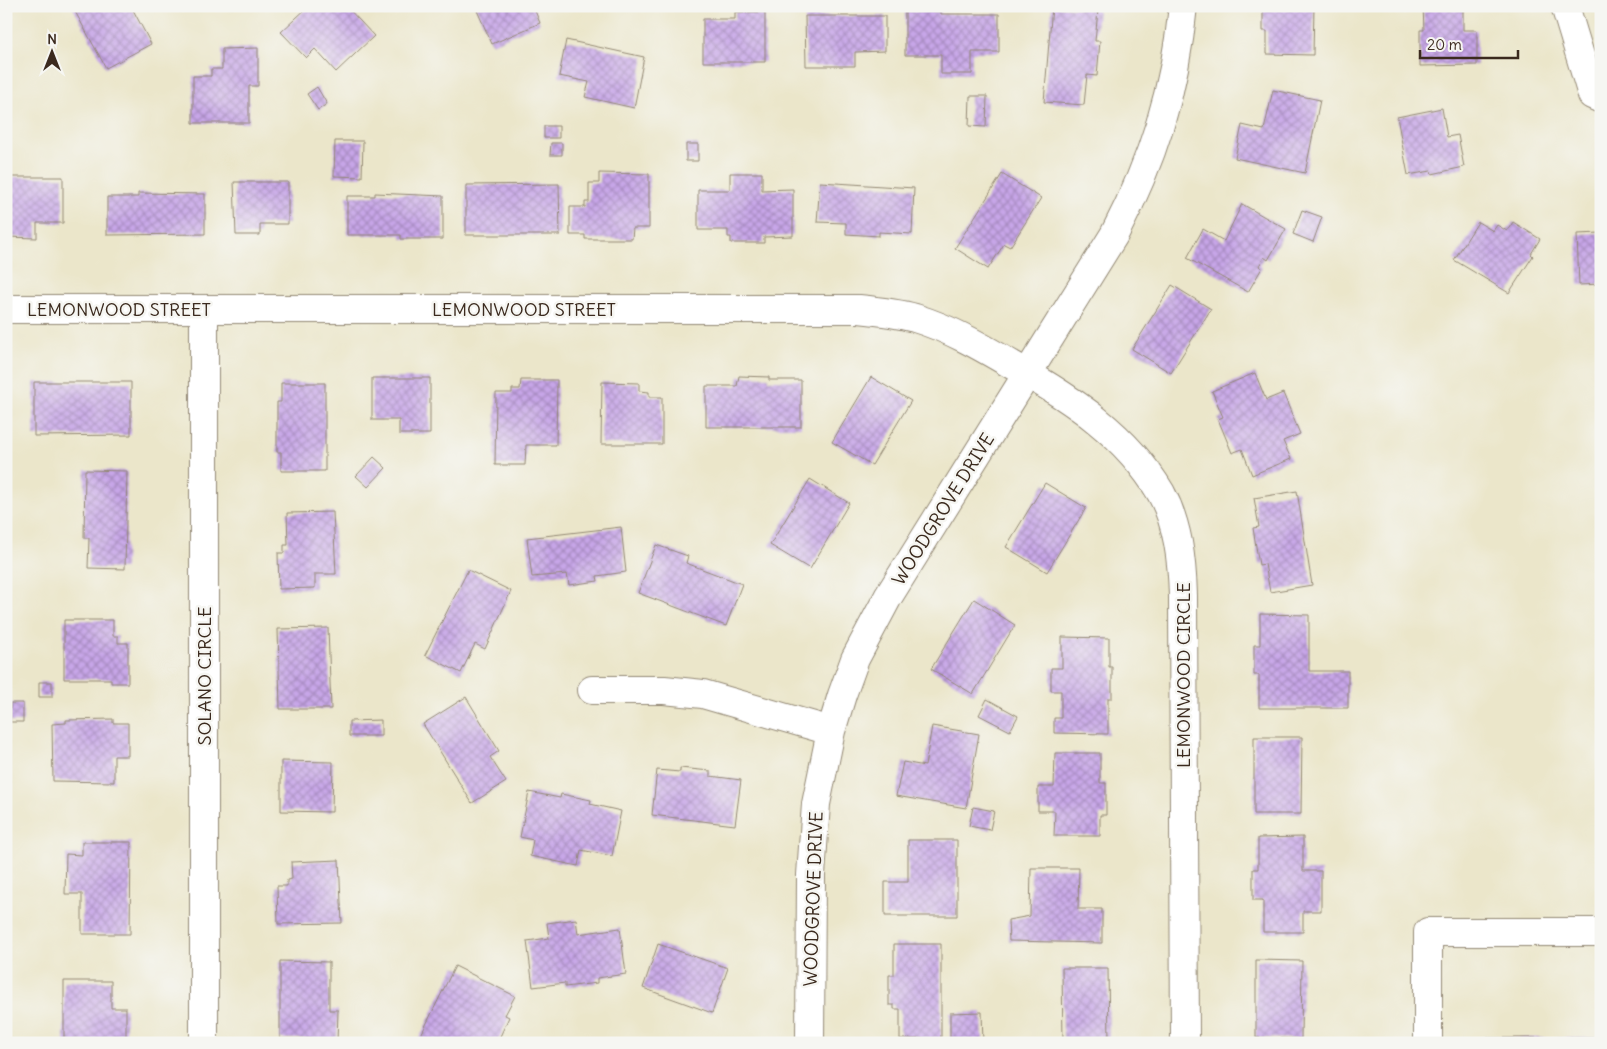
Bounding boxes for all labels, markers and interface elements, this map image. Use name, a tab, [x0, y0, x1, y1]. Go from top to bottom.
north arrow	[28, 28, 78, 78]
scale bar	[1420, 28, 1517, 60]
text: N	[47, 30, 57, 48]
text: 20 m	[1427, 35, 1462, 54]
street label: LEMONWOOD STREET	[27, 298, 211, 321]
street label: LEMONWOOD STREET	[432, 298, 616, 321]
street label: WOODGROVE DRIVE	[887, 429, 999, 589]
street label: LEMONWOOD CIRCLE	[1172, 582, 1195, 768]
street label: SOLANO CIRCLE	[193, 606, 216, 746]
street label: WOODGROVE DRIVE	[798, 811, 828, 987]

